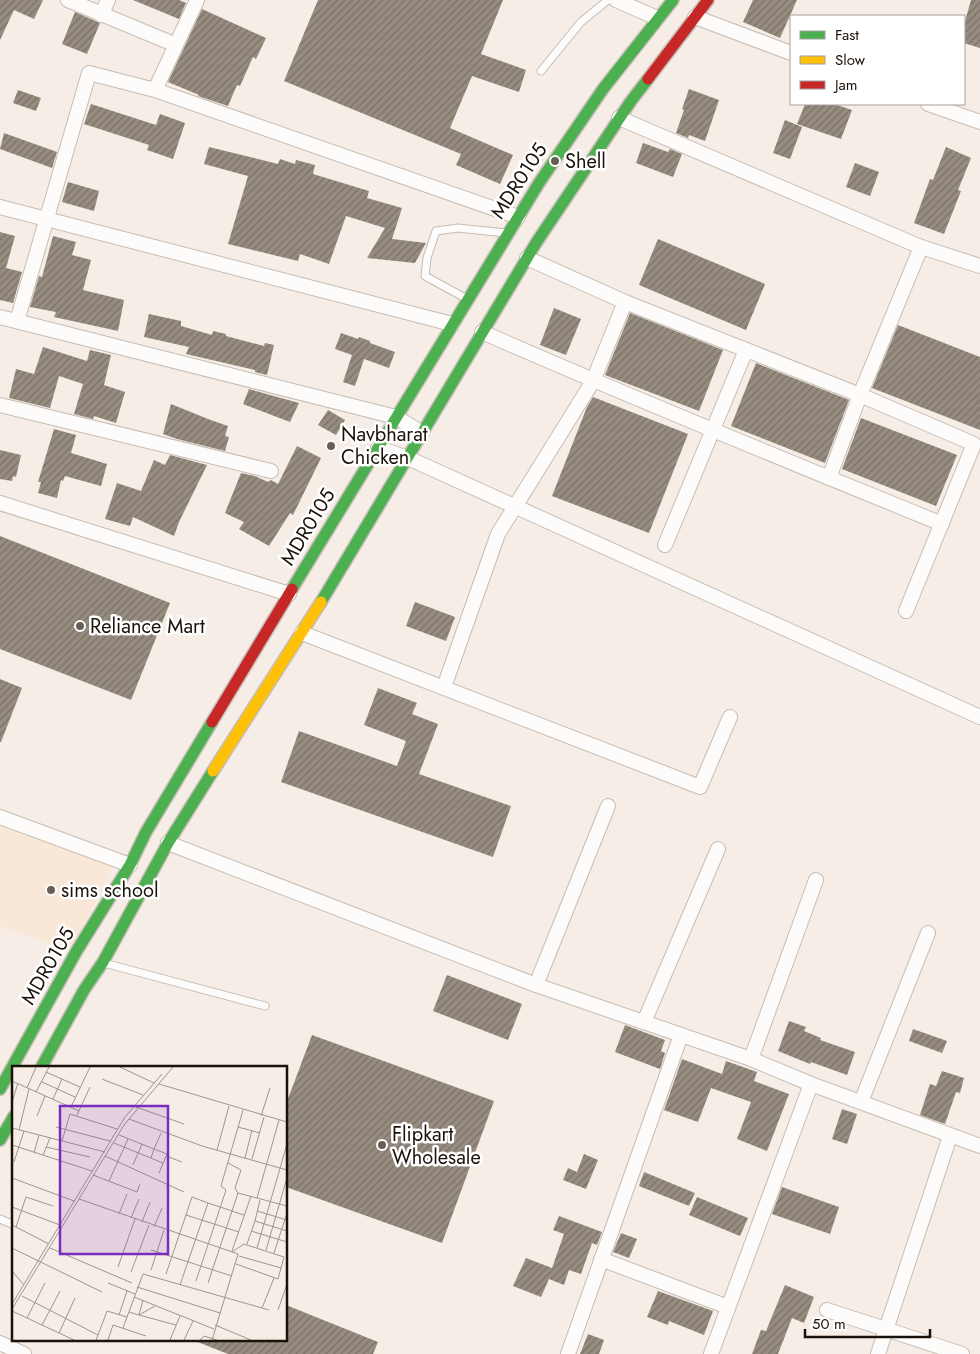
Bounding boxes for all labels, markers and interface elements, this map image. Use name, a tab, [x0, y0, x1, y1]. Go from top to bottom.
legend	[790, 15, 965, 105]
text: Fast	[835, 24, 859, 46]
text: Slow	[835, 49, 866, 71]
text: Jam	[833, 74, 858, 96]
street label: MDR0105	[484, 137, 554, 225]
place label: Shell	[565, 147, 606, 176]
marker: Shell	[549, 155, 561, 167]
place label: Navbharat Chicken	[341, 420, 428, 472]
marker: Navbharat Chicken	[325, 440, 337, 452]
street label: MDR0105	[274, 483, 342, 571]
place label: Reliance Mart	[90, 612, 205, 641]
marker: Reliance Mart	[74, 620, 86, 632]
place label: sims school	[61, 876, 158, 905]
marker: sims school	[45, 884, 57, 896]
street label: MDR0105	[14, 922, 82, 1010]
inset map	[12, 1066, 288, 1342]
place label: Flipkart Wholesale	[392, 1120, 481, 1172]
marker: Flipkart Wholesale	[376, 1139, 388, 1151]
scale bar	[805, 1306, 930, 1338]
text: 50 m	[812, 1313, 846, 1335]

